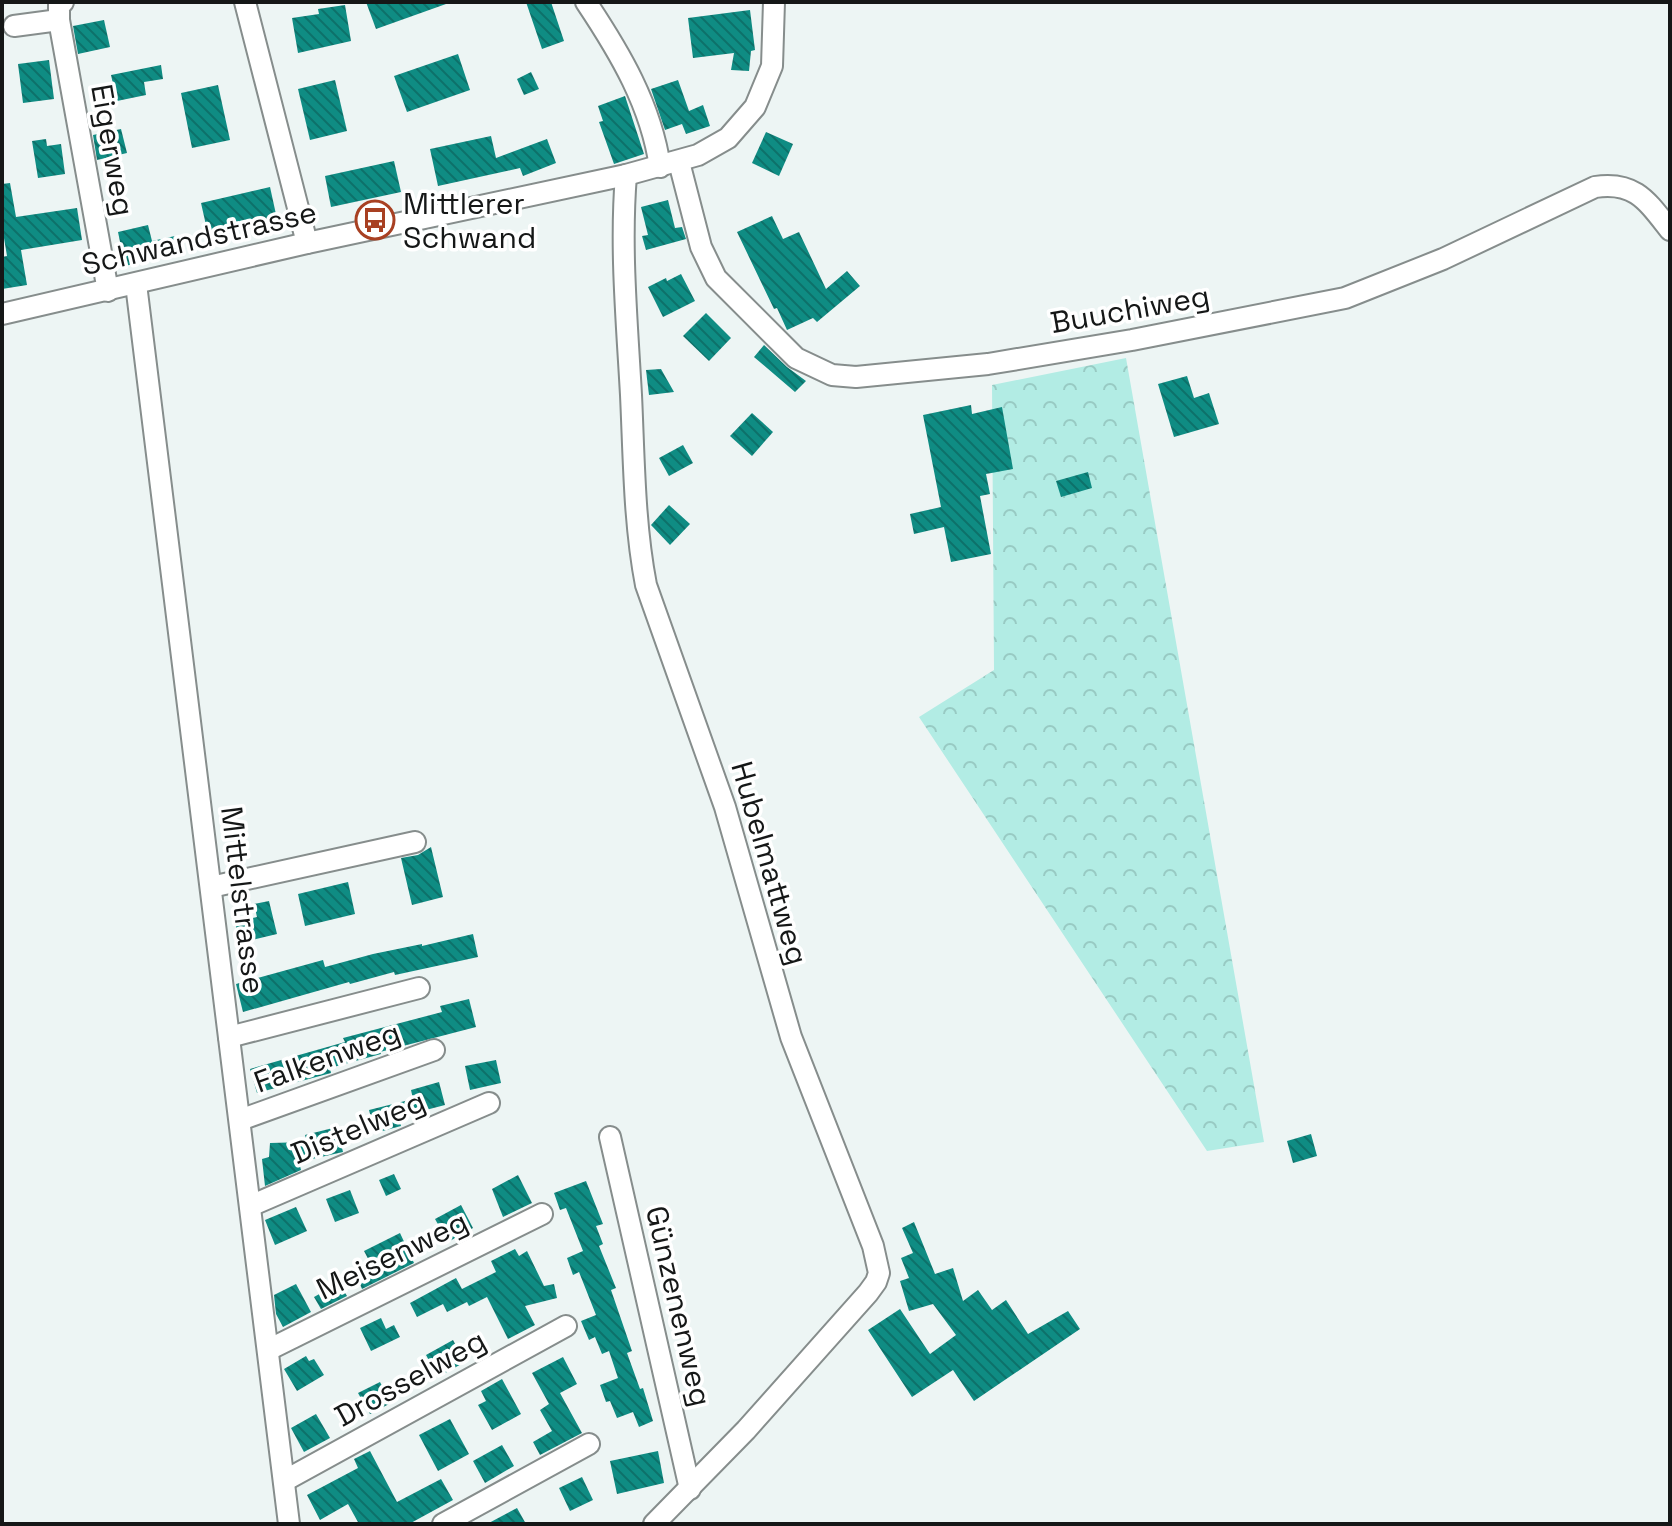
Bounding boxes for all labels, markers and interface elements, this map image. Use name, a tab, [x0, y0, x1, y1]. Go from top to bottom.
street label: Eigerweg	[82, 81, 144, 219]
place label: Mittlerer Schwand	[403, 184, 536, 257]
street label: Schwandstrasse	[78, 192, 320, 284]
bus stop icon: Mittlerer Schwand	[354, 199, 396, 241]
street label: Buuchiweg	[1047, 276, 1213, 342]
street label: Hubelmattweg	[722, 757, 818, 969]
street label: Mittelstrasse	[212, 804, 274, 996]
street label: Falkenweg	[249, 1013, 405, 1101]
street label: Distelweg	[285, 1081, 431, 1173]
street label: Meisenweg	[310, 1202, 474, 1308]
street label: Günzenenweg	[637, 1202, 721, 1410]
street label: Drosselweg	[328, 1321, 492, 1435]

